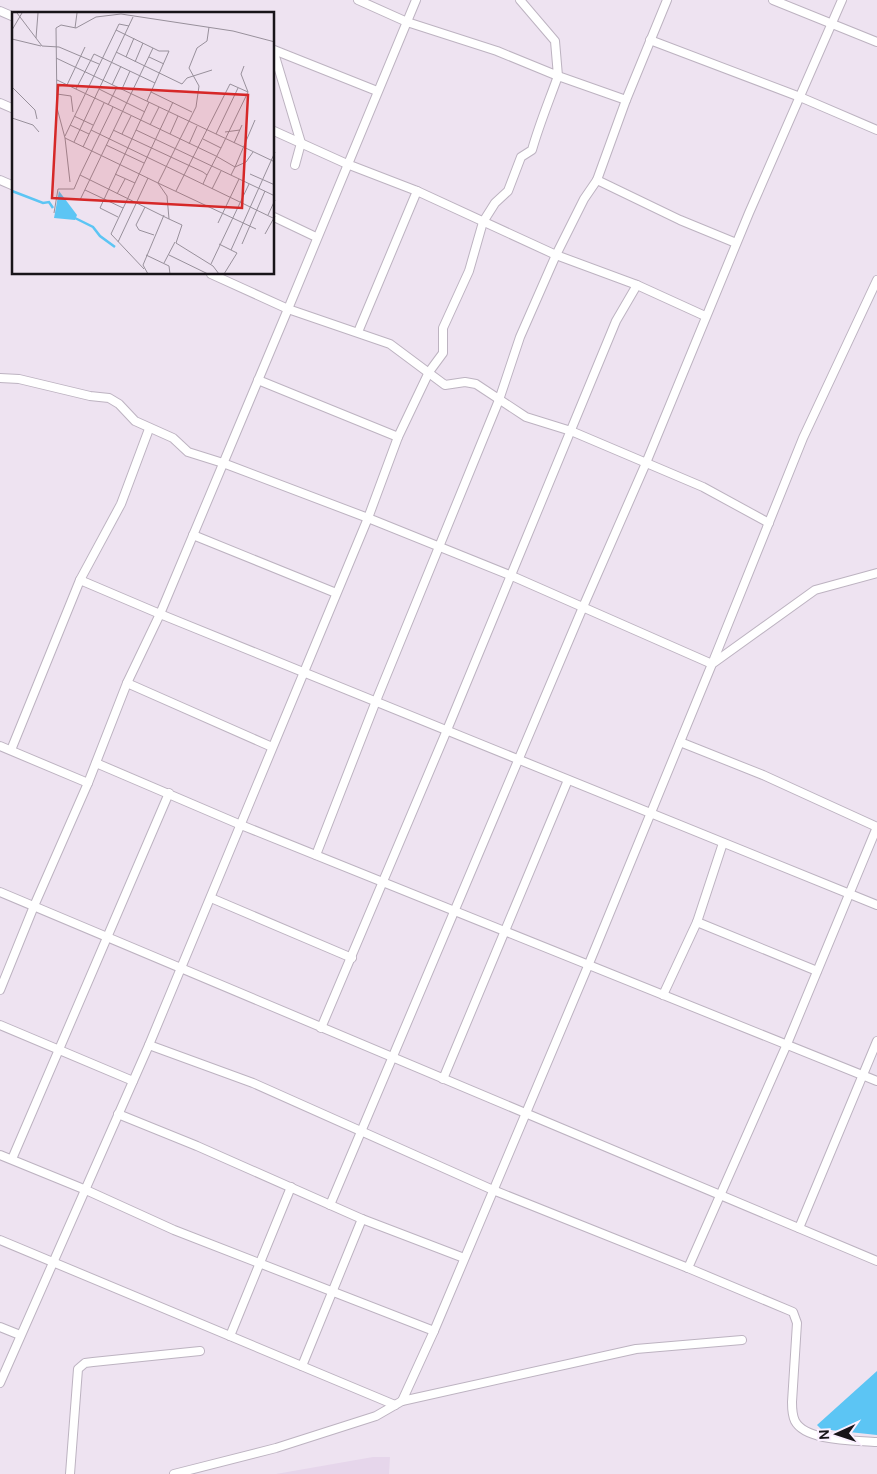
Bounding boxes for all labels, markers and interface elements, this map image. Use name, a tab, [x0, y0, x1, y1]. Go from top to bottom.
inset map	[12, 12, 275, 275]
north arrow	[812, 1409, 862, 1459]
text: N	[815, 1429, 833, 1440]

